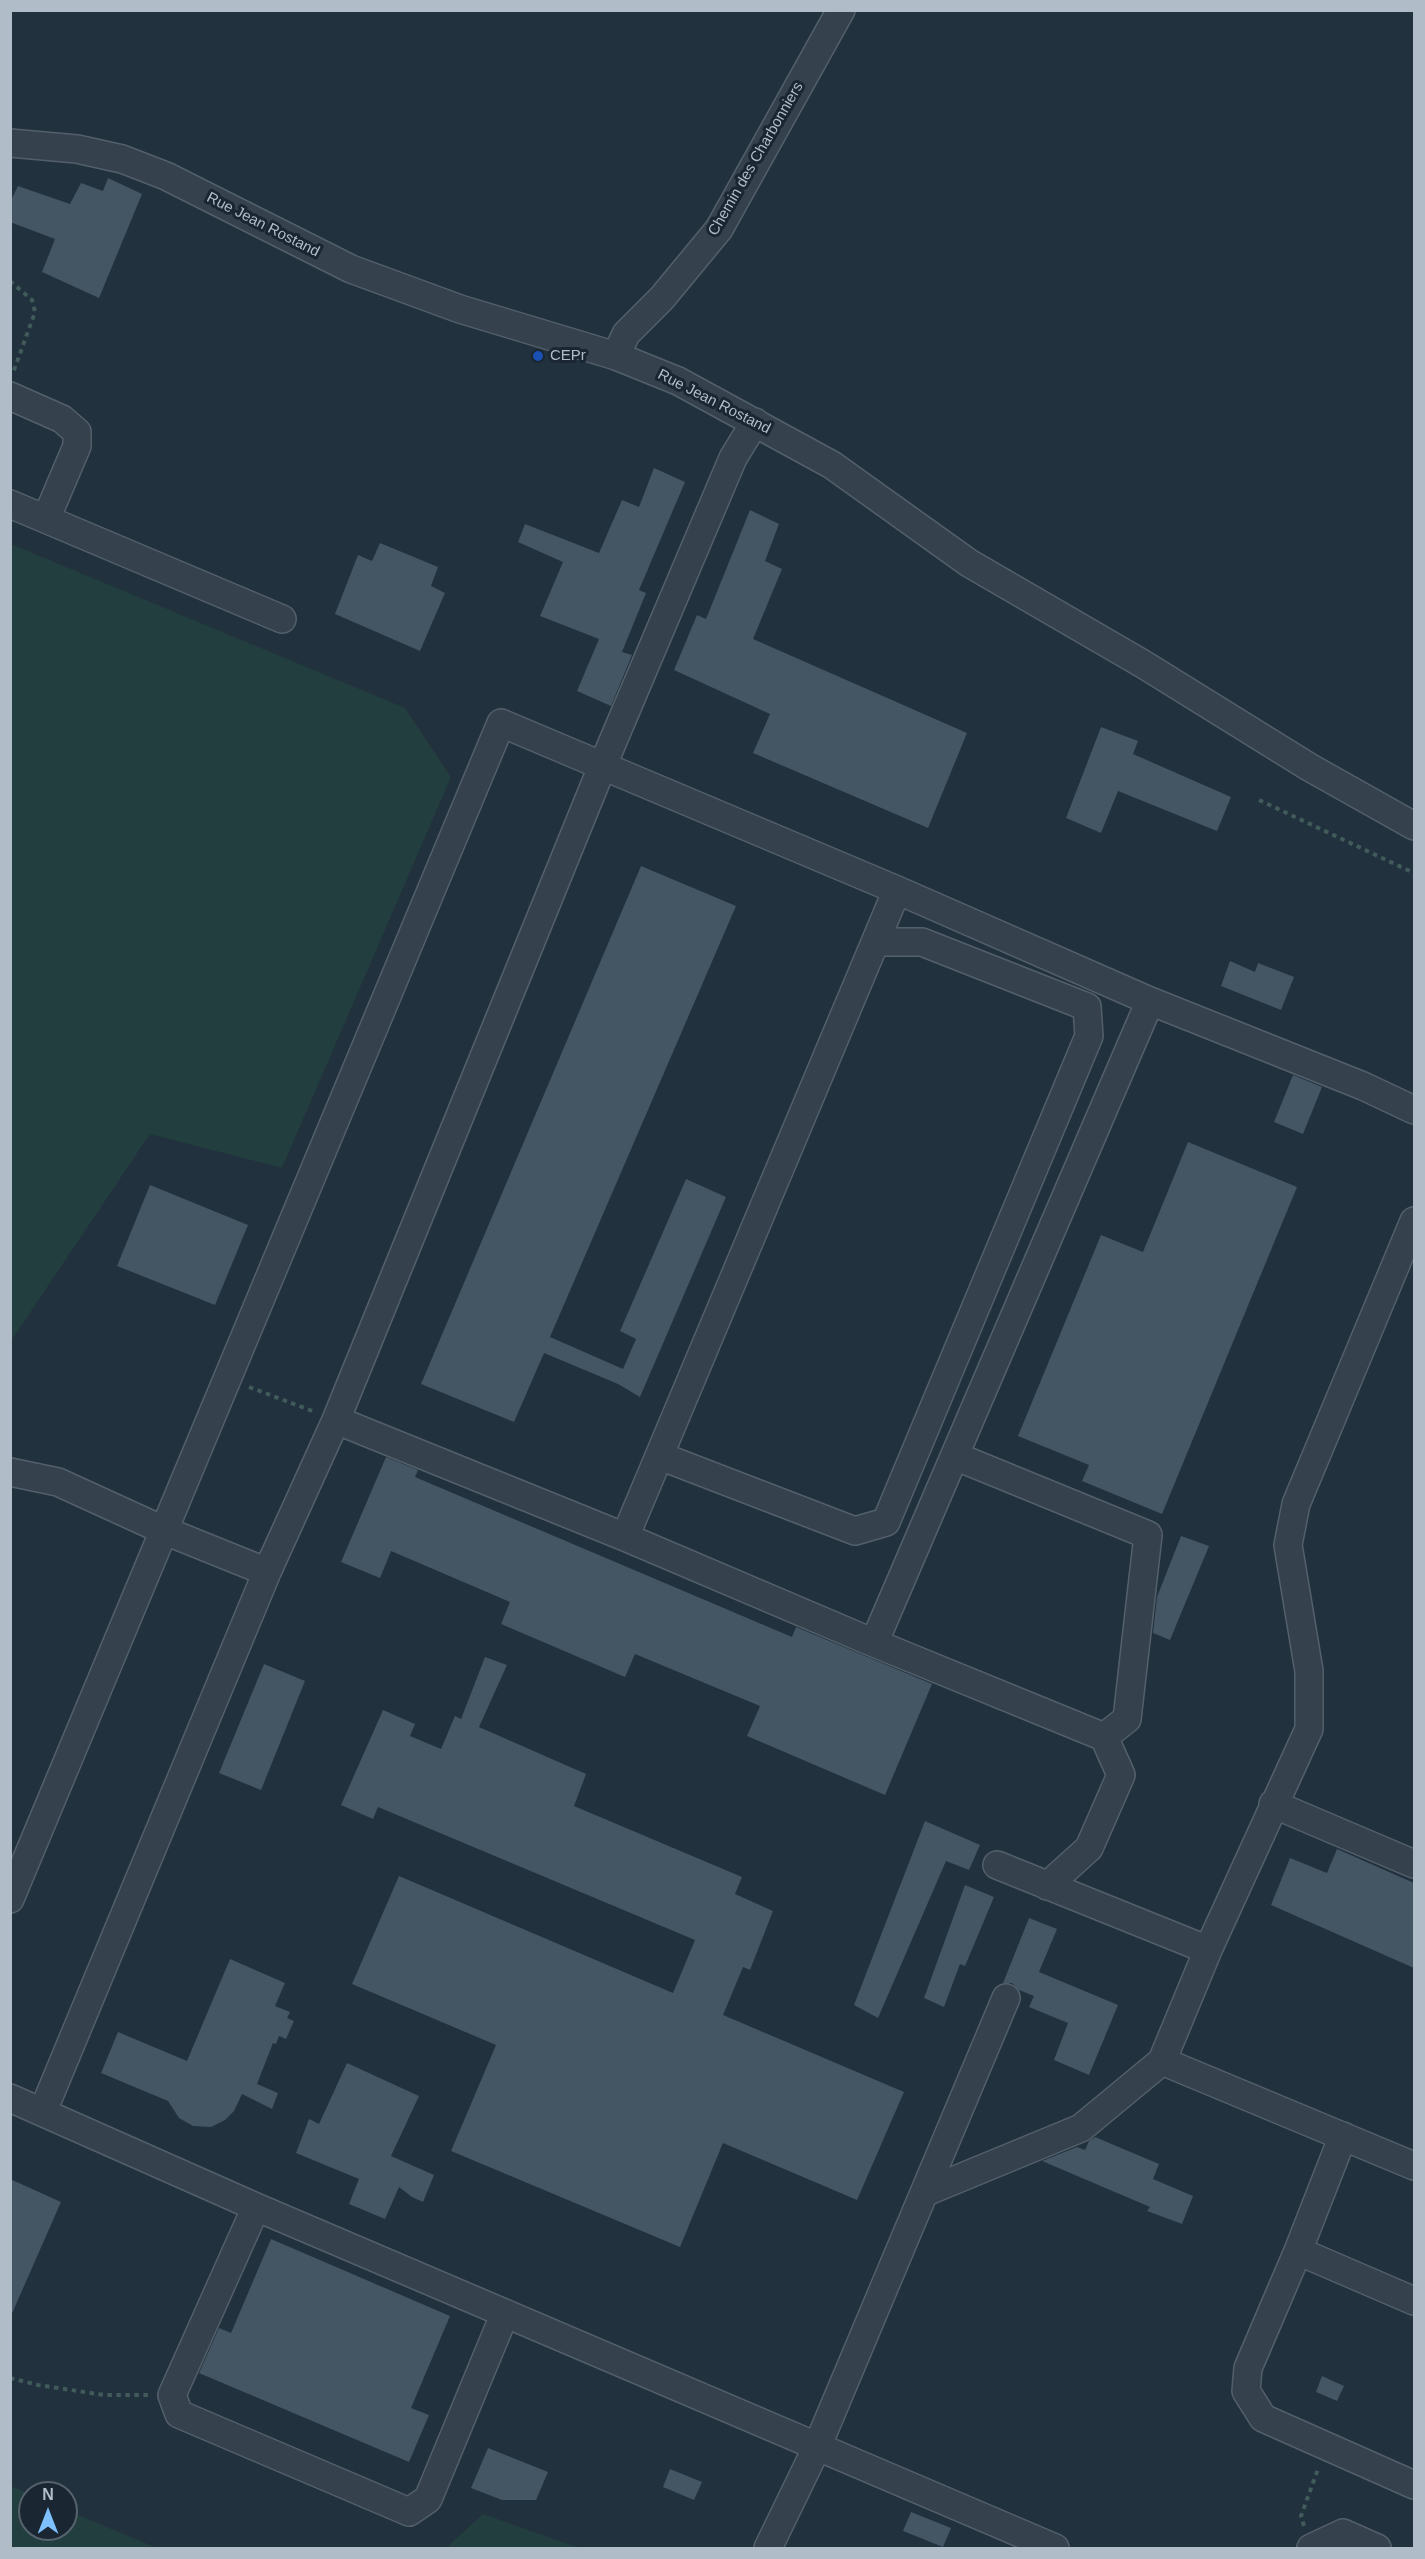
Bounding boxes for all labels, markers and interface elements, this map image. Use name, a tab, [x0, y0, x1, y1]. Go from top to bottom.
street label: Chemin des Charbonniers	[705, 79, 807, 239]
street label: Rue Jean Rostand	[204, 189, 322, 261]
place label: CEPr	[550, 347, 586, 365]
marker: CEPr	[531, 349, 545, 363]
street label: Rue Jean Rostand	[655, 366, 773, 438]
north arrow	[18, 2481, 78, 2541]
text: N	[42, 2486, 54, 2503]

